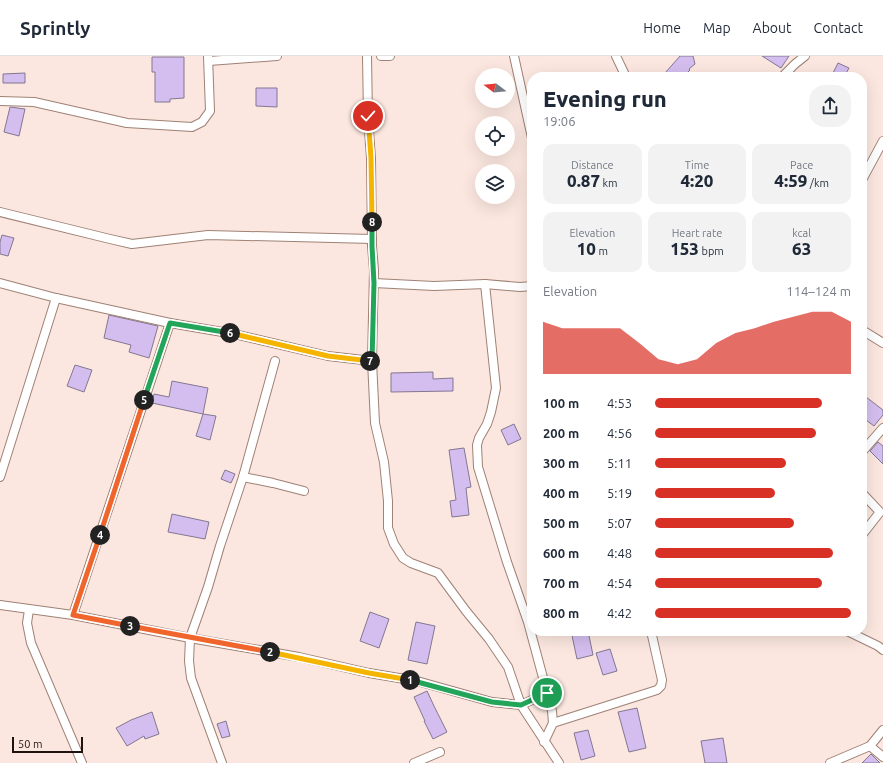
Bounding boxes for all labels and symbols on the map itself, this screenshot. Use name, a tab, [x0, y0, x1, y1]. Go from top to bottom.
north arrow	[475, 68, 515, 108]
pin	[351, 99, 385, 133]
pin: 8	[362, 212, 382, 232]
pin: 6	[220, 323, 240, 343]
pin: 7	[360, 351, 380, 371]
pin: 5	[134, 390, 154, 410]
pin: 4	[90, 525, 110, 545]
pin: 3	[120, 616, 140, 636]
pin: 2	[260, 642, 280, 662]
pin: 1	[400, 670, 420, 690]
pin	[530, 676, 564, 710]
scale bar	[12, 735, 83, 754]

